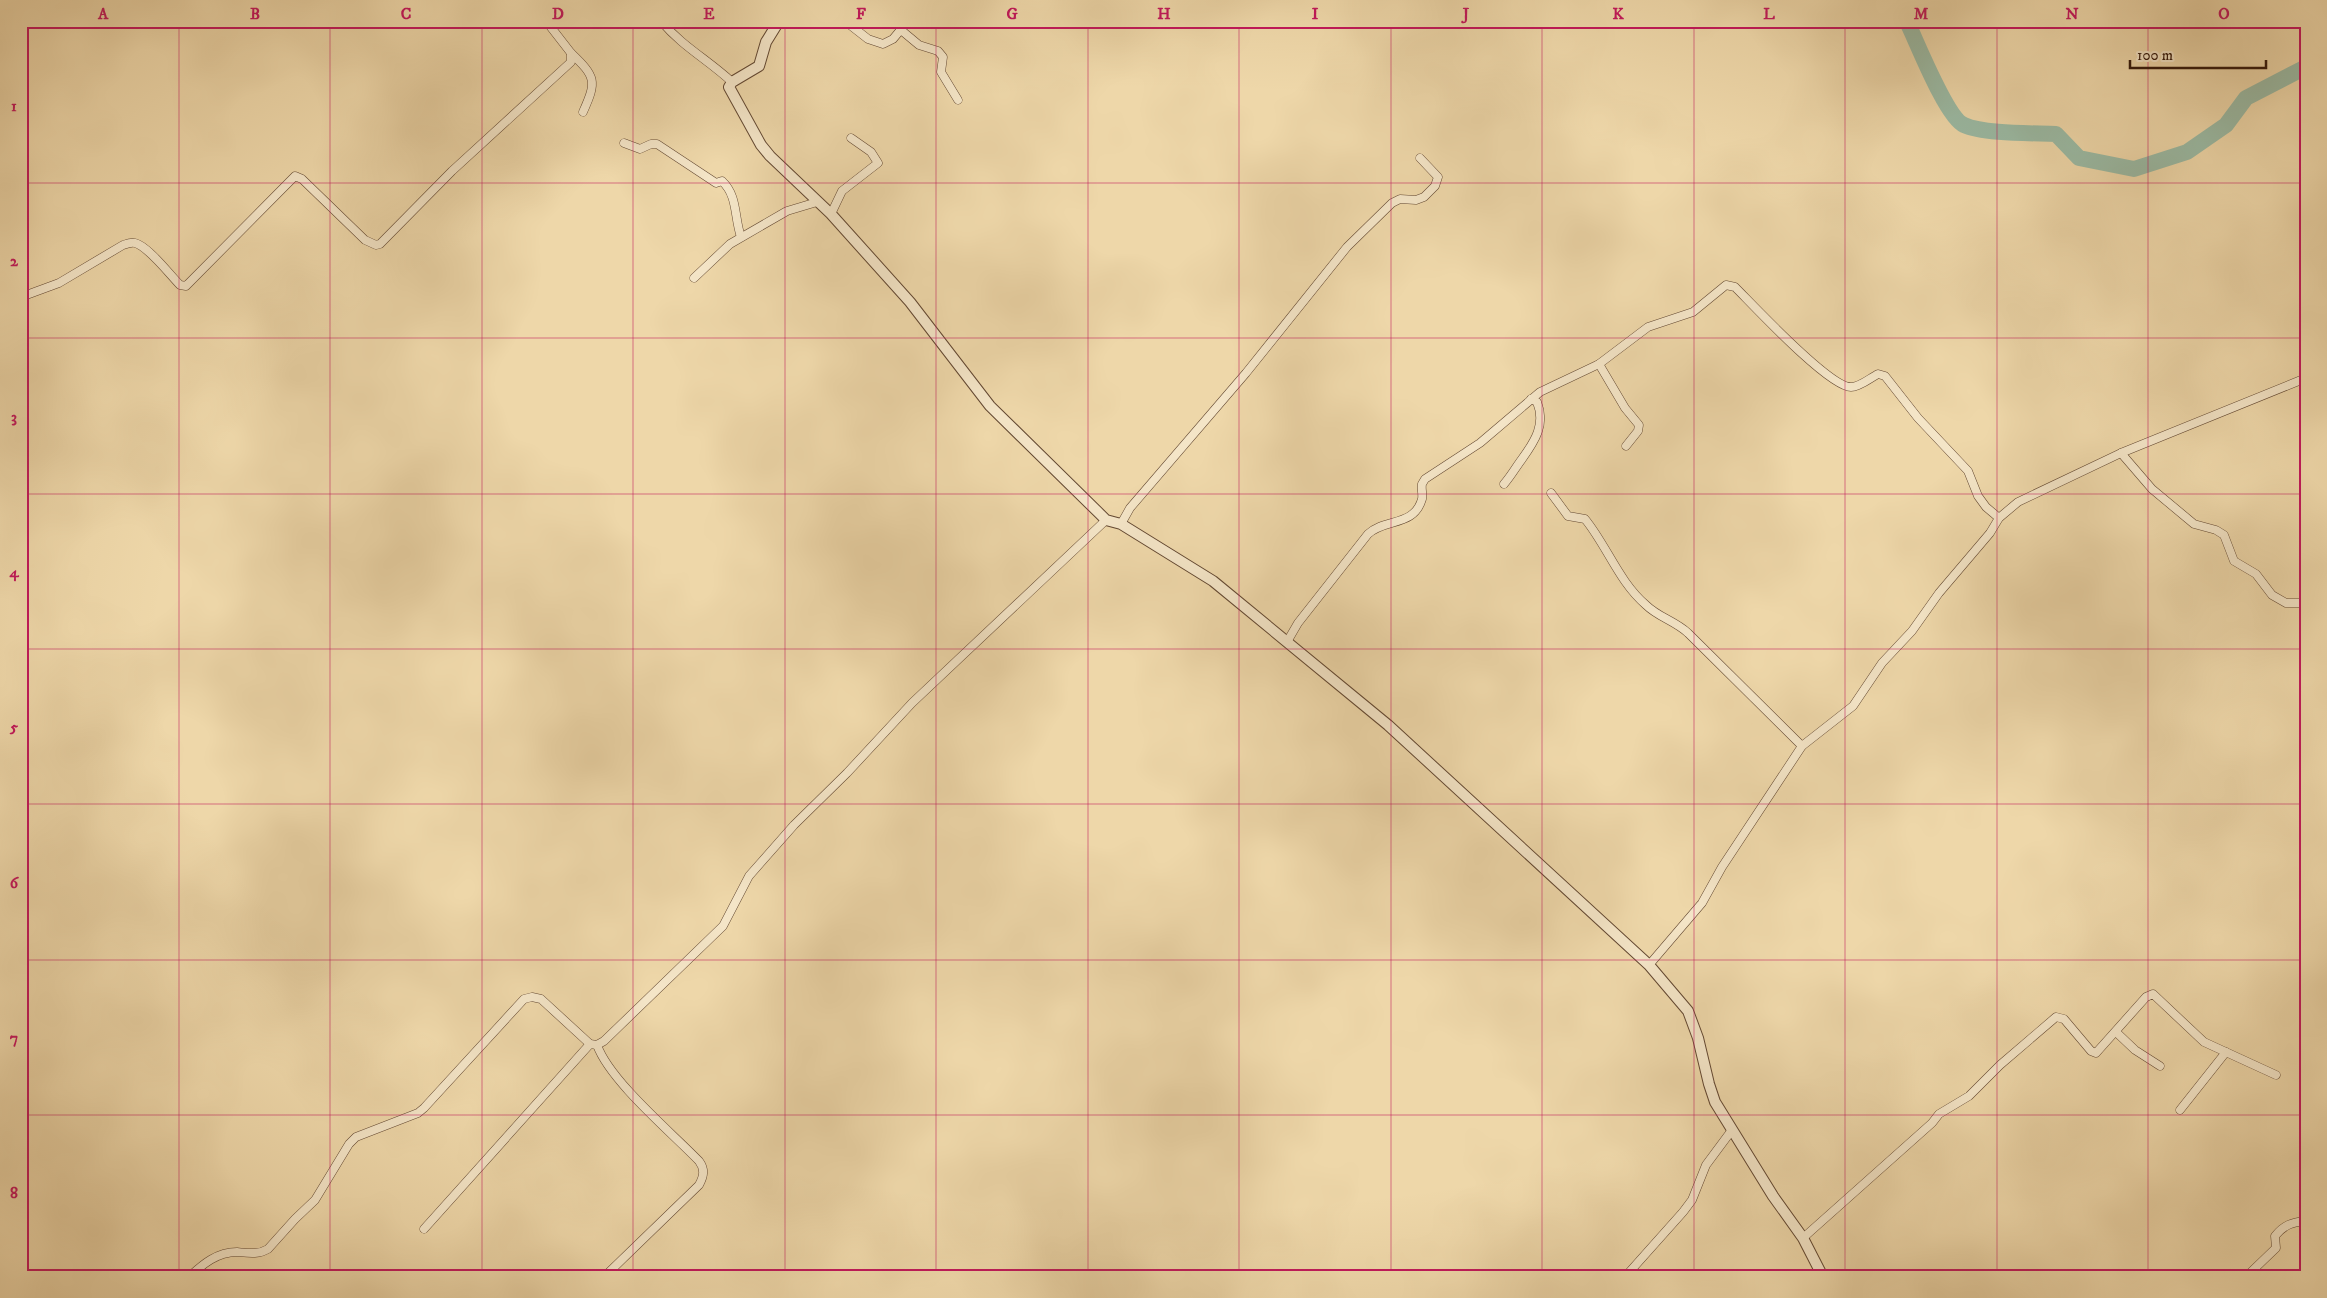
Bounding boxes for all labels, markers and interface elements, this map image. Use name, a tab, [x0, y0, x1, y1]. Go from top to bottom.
text: A	[97, 4, 109, 24]
text: B	[250, 4, 260, 24]
text: C	[401, 4, 411, 24]
text: D	[552, 4, 564, 24]
text: E	[703, 4, 715, 24]
text: F	[856, 4, 866, 24]
text: G	[1006, 4, 1018, 24]
text: H	[1157, 4, 1171, 24]
text: I	[1312, 4, 1319, 24]
text: J	[1461, 4, 1470, 24]
text: K	[1612, 4, 1624, 24]
text: L	[1763, 4, 1775, 24]
text: M	[1914, 4, 1929, 24]
text: N	[2065, 4, 2079, 24]
text: O	[2218, 4, 2230, 24]
scale bar	[2130, 38, 2266, 70]
text: 100 m	[2137, 46, 2173, 65]
text: 1	[11, 96, 17, 116]
text: 2	[10, 251, 19, 271]
text: 3	[11, 407, 17, 427]
text: 4	[8, 562, 19, 582]
text: 5	[9, 717, 18, 737]
text: 6	[10, 873, 20, 893]
text: 7	[10, 1028, 18, 1048]
text: 8	[10, 1183, 18, 1203]

